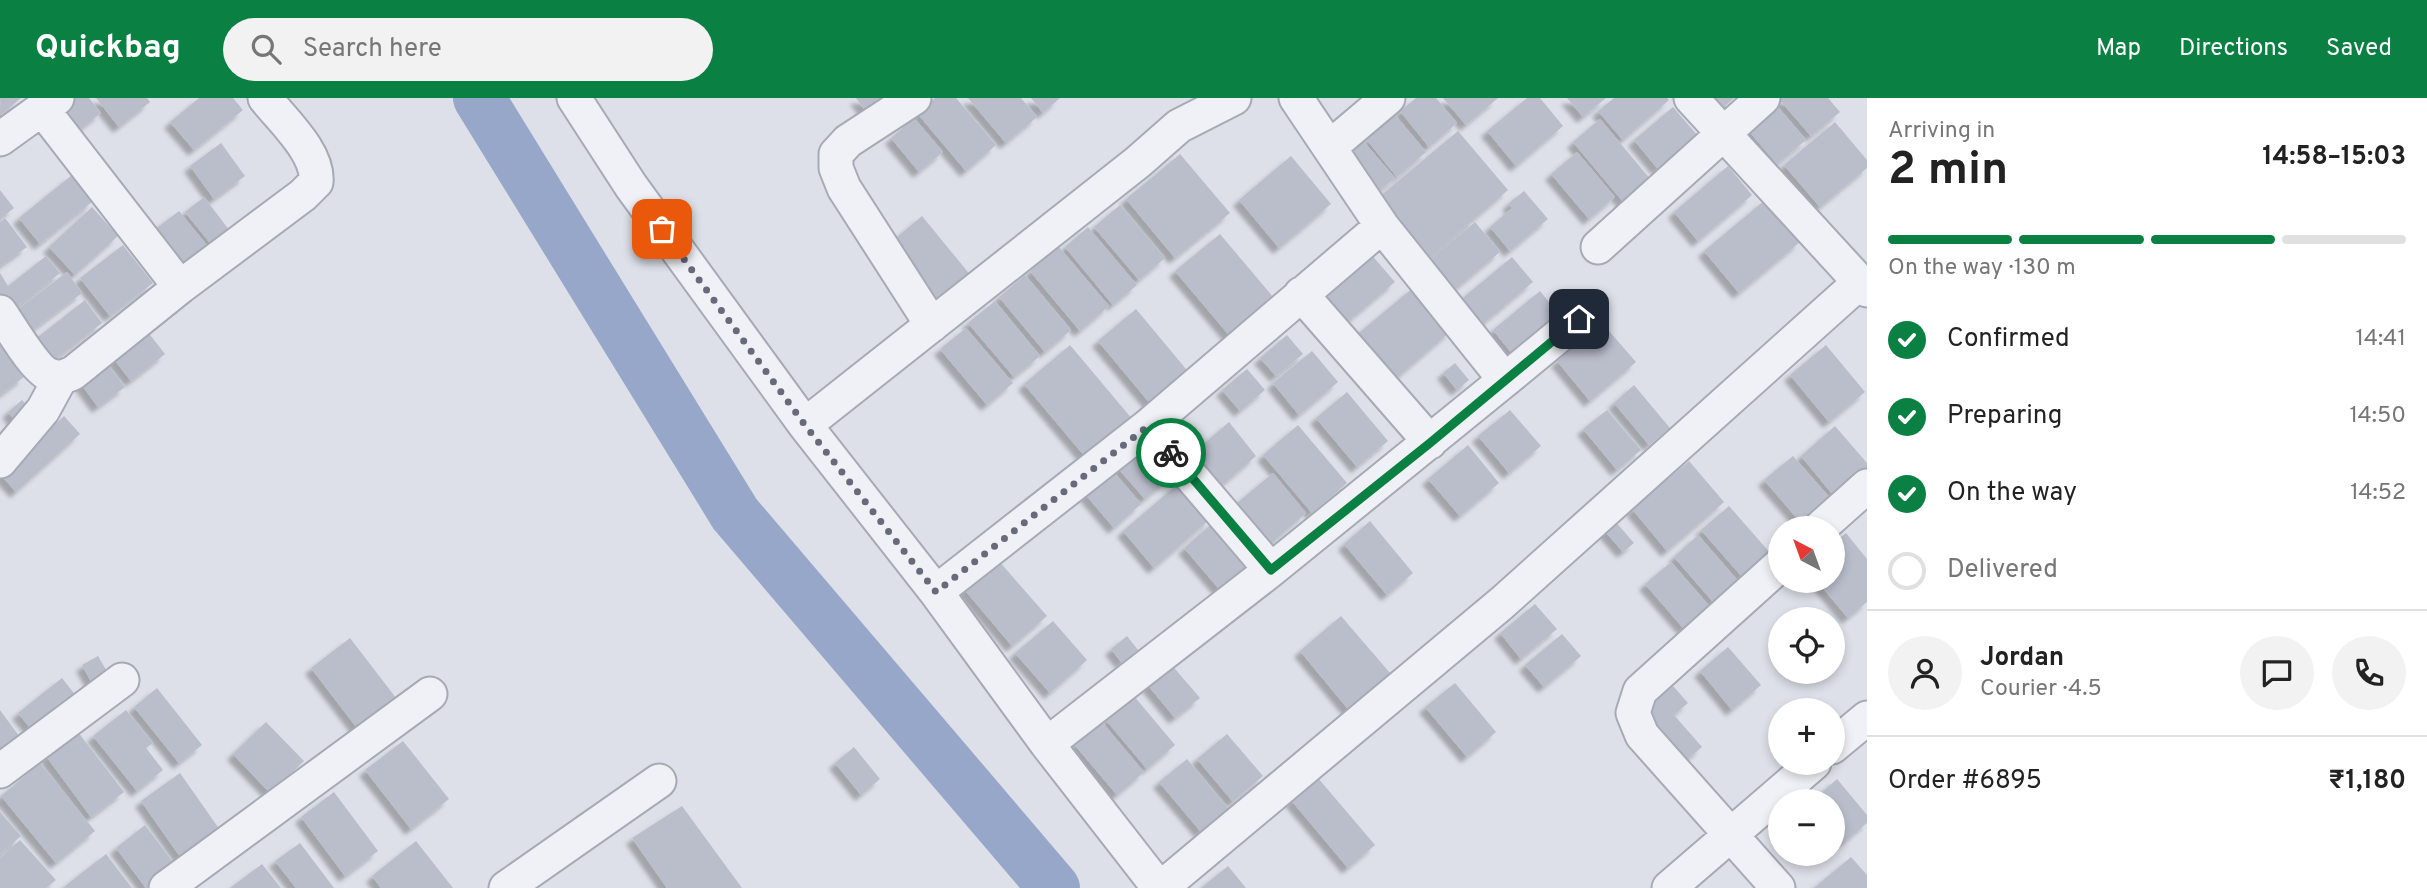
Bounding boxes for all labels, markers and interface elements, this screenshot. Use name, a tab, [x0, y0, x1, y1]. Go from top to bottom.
search box	[223, 18, 713, 81]
text: Quickbag	[35, 28, 181, 70]
icon: search	[247, 30, 285, 68]
text: Search here	[303, 33, 442, 66]
text: Map	[2096, 34, 2141, 64]
text: Directions	[2179, 34, 2288, 64]
text: Saved	[2326, 34, 2392, 64]
text: Arriving in	[1888, 117, 1995, 146]
text: 14:58–15:03	[2262, 141, 2406, 174]
text: 2 min	[1888, 142, 2008, 201]
pin	[632, 199, 692, 259]
icon: bag	[643, 210, 681, 248]
text: On the way · 130 m	[1888, 254, 2076, 283]
pin	[1549, 289, 1609, 349]
icon: home	[1560, 300, 1598, 338]
icon: check	[1888, 321, 1926, 359]
text: Confirmed	[1947, 323, 2070, 356]
text: 14:41	[2356, 325, 2406, 354]
icon: check	[1888, 398, 1926, 436]
text: Preparing	[1947, 400, 2062, 433]
text: 14:50	[2349, 402, 2406, 431]
courier	[1136, 418, 1206, 488]
icon: bike	[1152, 434, 1190, 472]
icon: check	[1888, 475, 1926, 513]
text: On the way	[1947, 477, 2077, 510]
text: 14:52	[2350, 479, 2406, 508]
north arrow	[1768, 516, 1844, 593]
map controls	[1768, 516, 1845, 866]
text: Delivered	[1947, 554, 2058, 587]
button: locate	[1768, 607, 1845, 684]
button: person	[1888, 636, 1962, 710]
button: chat	[2240, 636, 2314, 710]
button: phone	[2332, 636, 2406, 710]
text: Jordan	[1980, 642, 2064, 675]
text: Courier · 4.5	[1980, 675, 2102, 704]
button: +	[1768, 698, 1845, 775]
text: Order #6895	[1888, 765, 2042, 798]
text: ₹1,180	[2328, 765, 2406, 798]
button: −	[1768, 789, 1845, 866]

